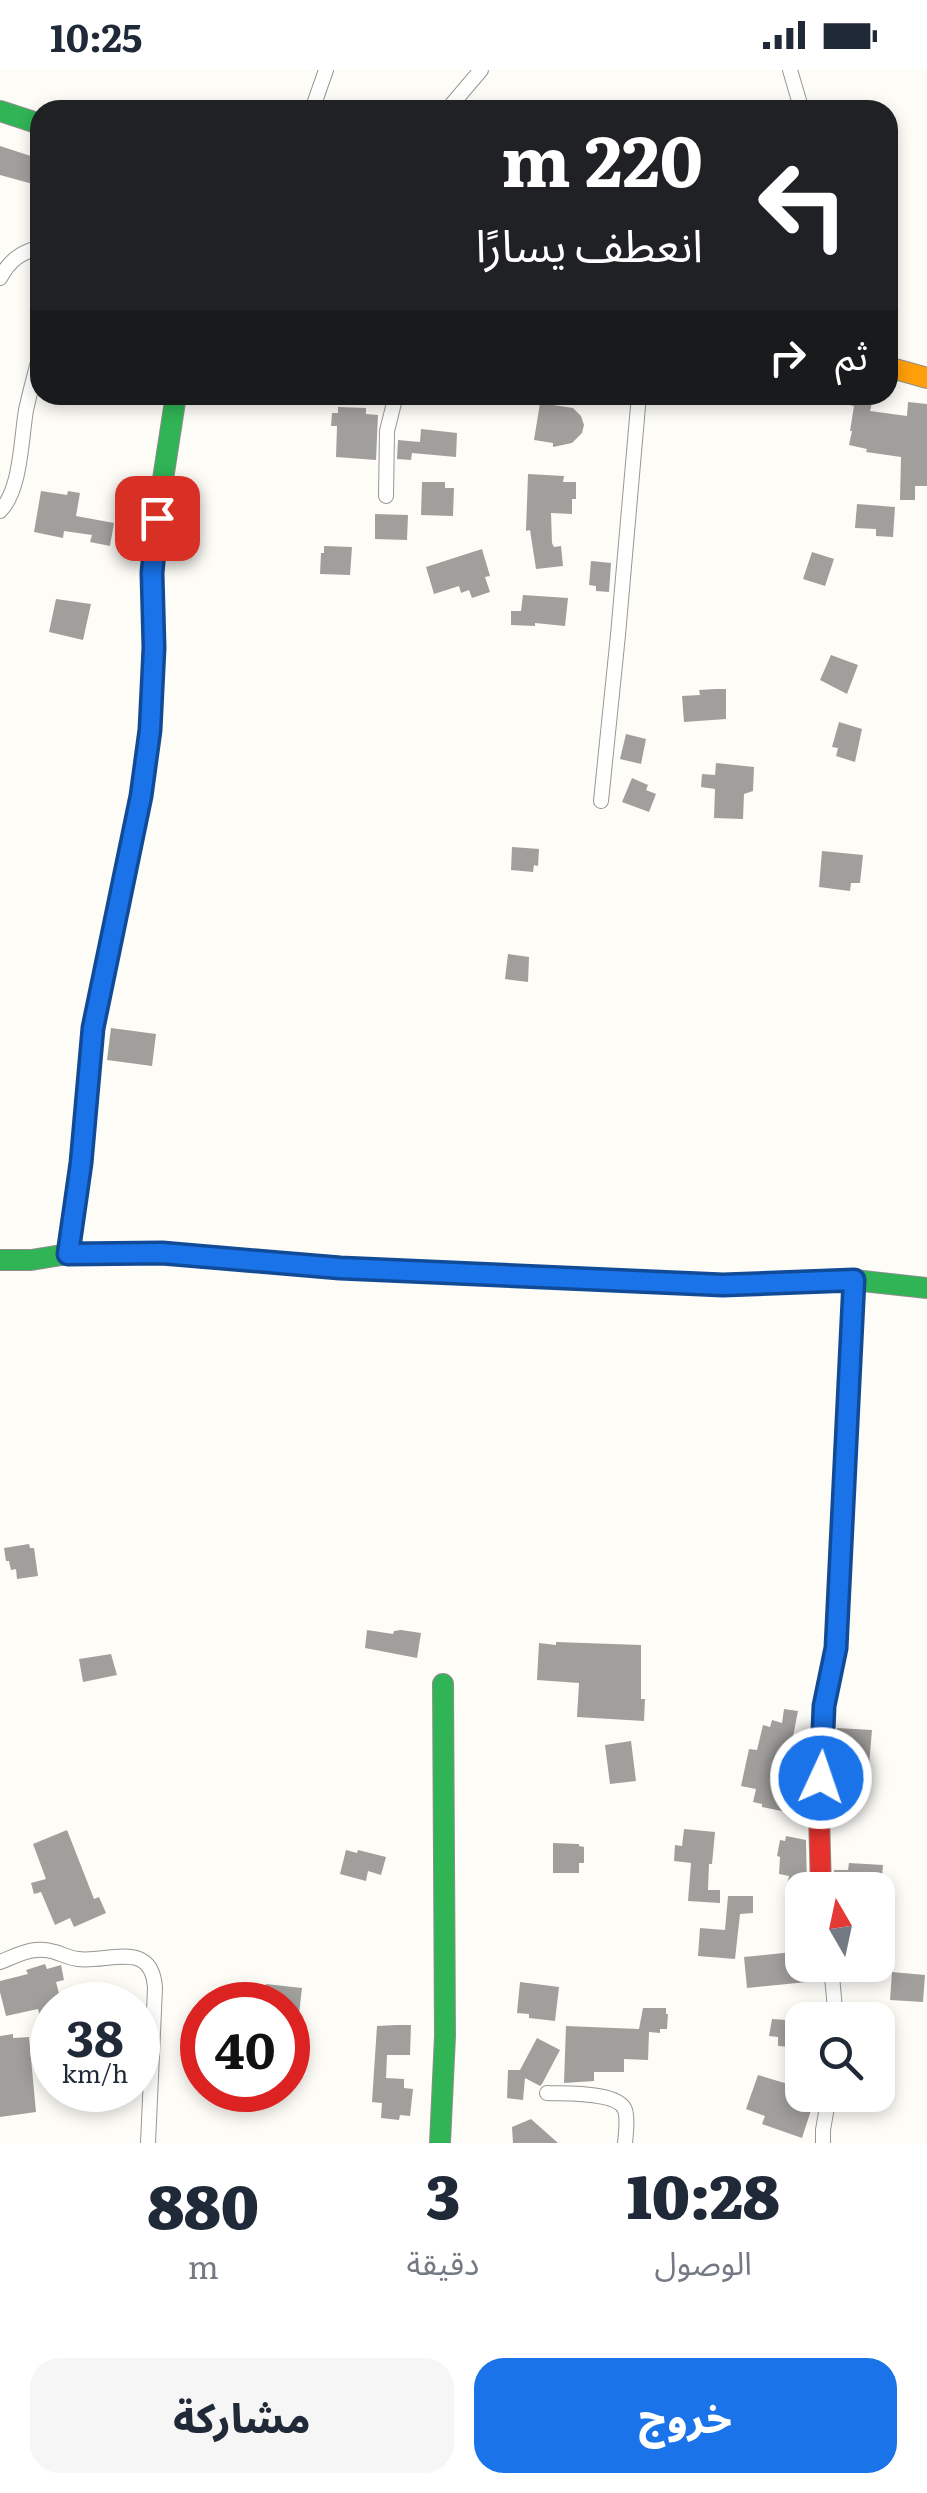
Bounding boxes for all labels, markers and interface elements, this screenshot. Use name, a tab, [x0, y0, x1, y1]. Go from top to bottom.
text: 10:25	[50, 7, 142, 64]
text: 220 m	[501, 105, 703, 209]
icon: left	[738, 140, 868, 270]
text: انعطف يسارًا	[475, 209, 703, 276]
text: ثم	[835, 325, 868, 382]
icon: right	[760, 330, 815, 385]
pin	[115, 476, 200, 561]
icon: arrive	[130, 491, 185, 546]
position arrow	[769, 1726, 873, 1830]
north arrow	[785, 1872, 895, 1982]
map controls	[785, 1872, 895, 2112]
speed limit sign: 40	[180, 1982, 310, 2112]
text: 38	[66, 1998, 124, 2072]
button: search	[785, 2002, 895, 2112]
text: km/h	[62, 2054, 128, 2091]
text: 3	[426, 2148, 460, 2237]
text: 10:28	[627, 2148, 780, 2237]
text: 880	[147, 2158, 259, 2247]
text: دقيقة	[406, 2237, 479, 2285]
text: الوصول	[655, 2237, 752, 2285]
text: m	[188, 2241, 219, 2289]
button: مشاركة	[30, 2358, 454, 2473]
button: خروج	[474, 2358, 897, 2473]

